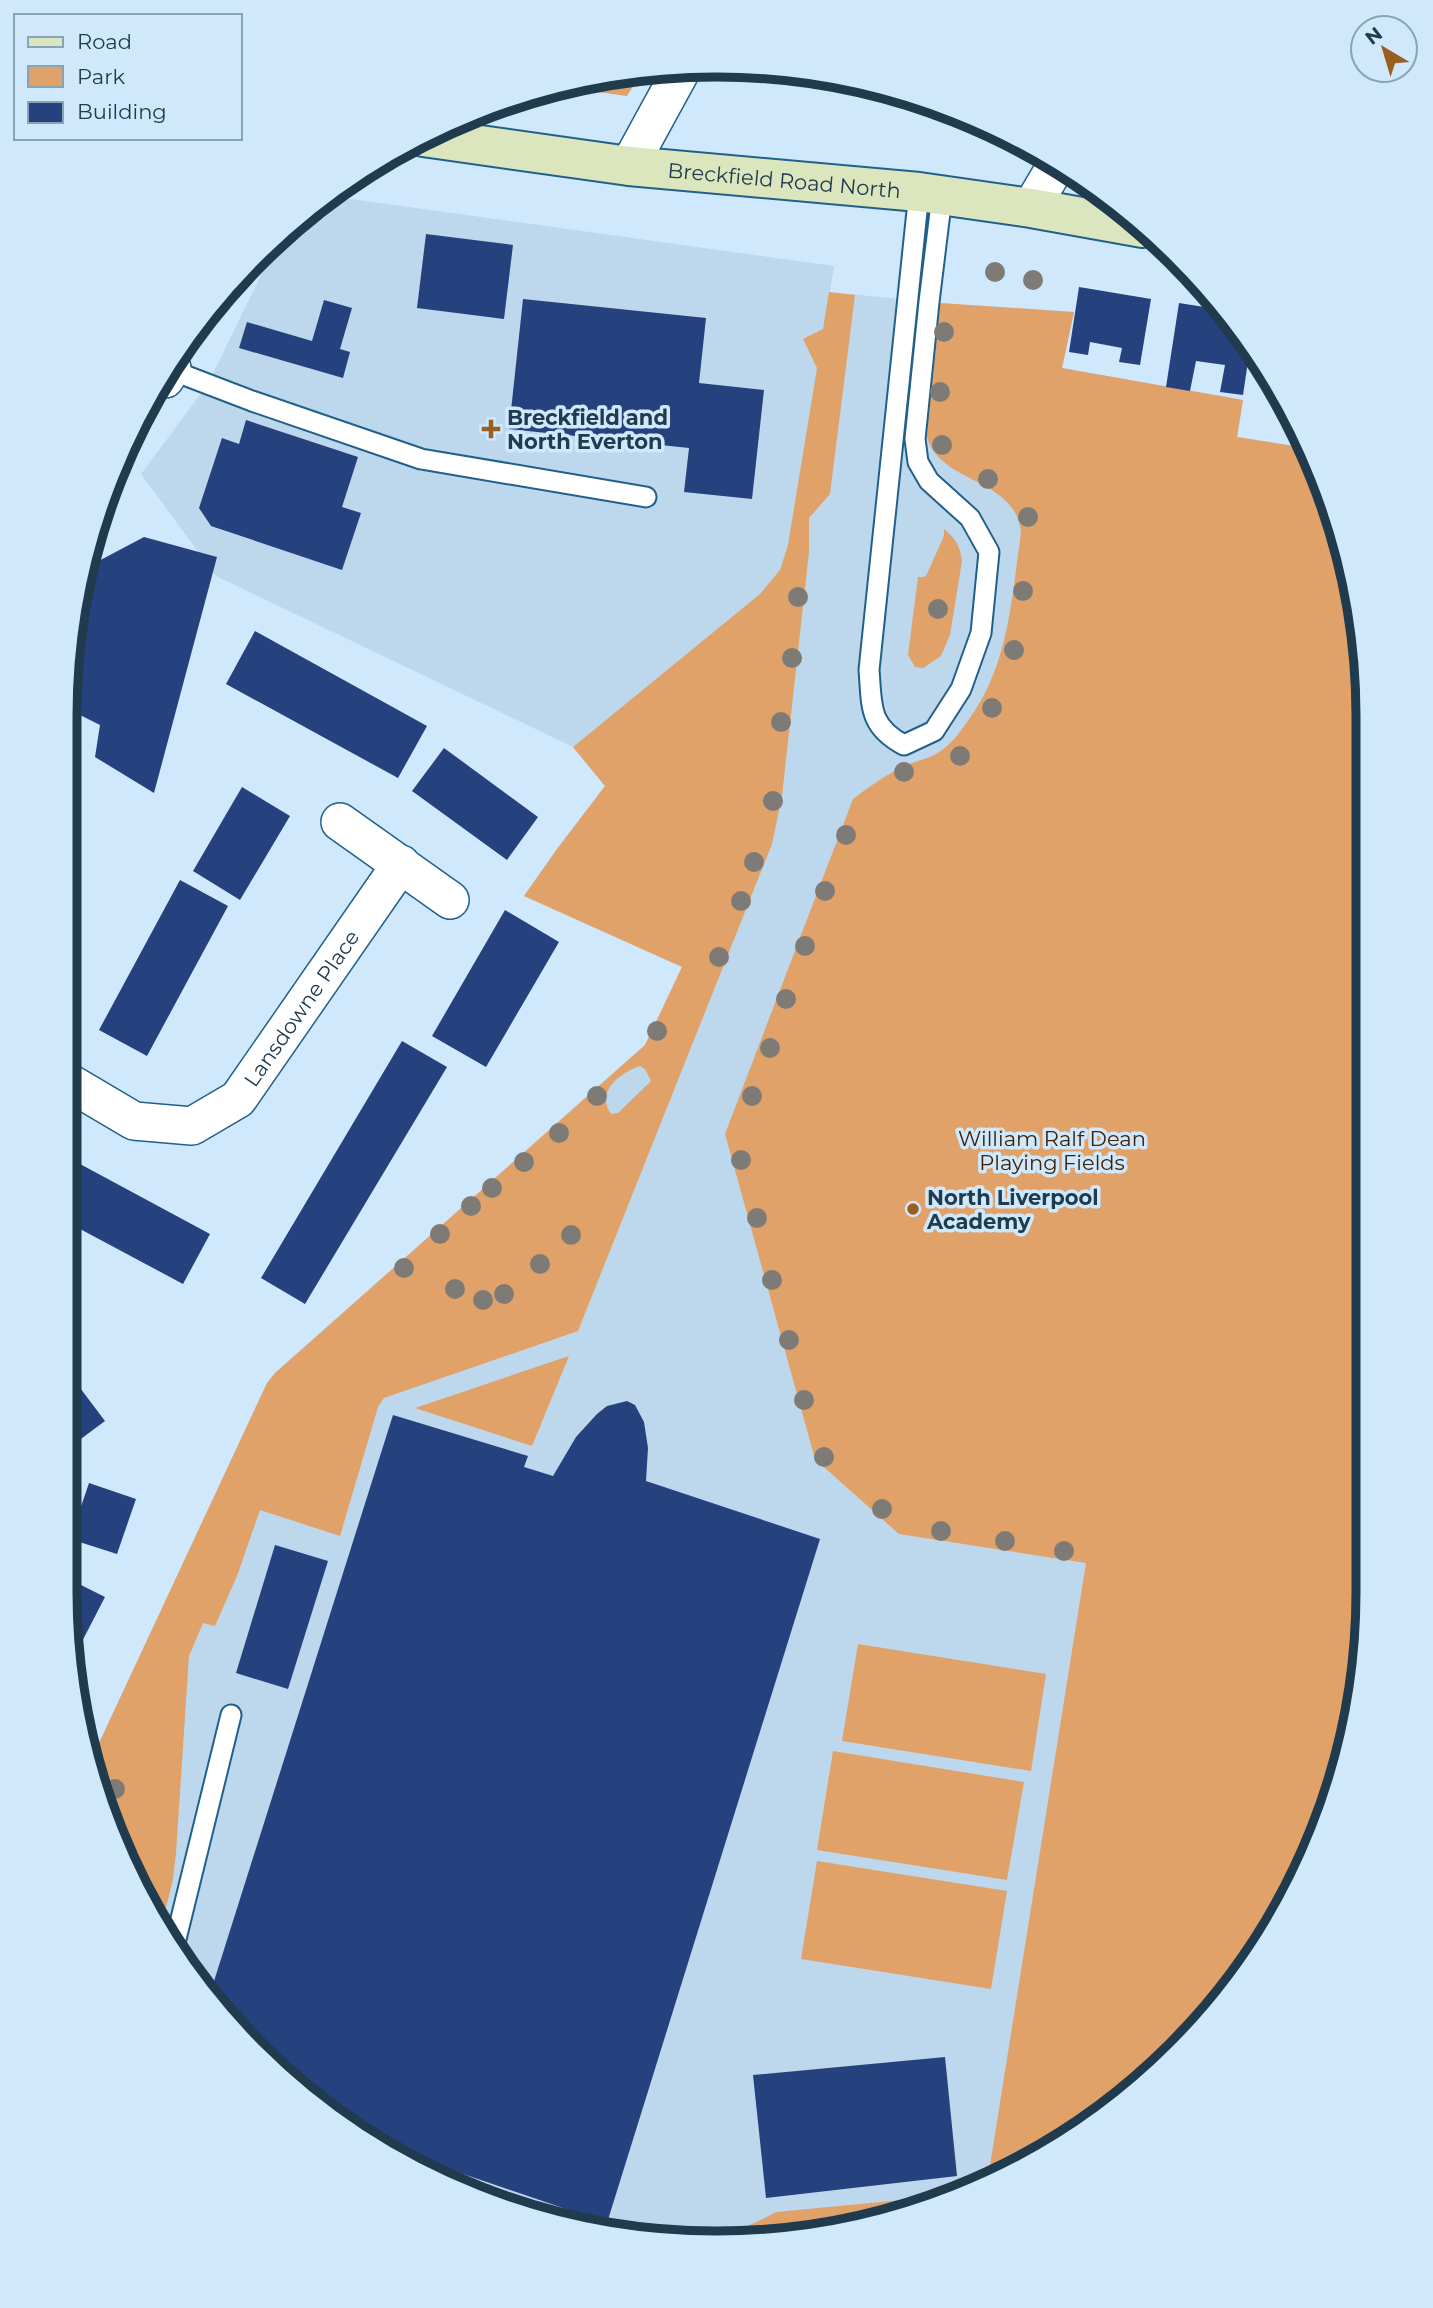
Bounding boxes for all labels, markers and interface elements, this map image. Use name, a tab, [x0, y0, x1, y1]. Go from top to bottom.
legend	[14, 14, 242, 140]
north arrow	[1349, 14, 1419, 84]
text: N	[1361, 22, 1387, 50]
text: Road	[77, 29, 132, 54]
text: Park	[77, 64, 125, 89]
text: Building	[77, 99, 167, 124]
street label: Breckfield Road North	[667, 157, 902, 203]
place label: Breckfield and North Everton	[507, 405, 668, 454]
marker: Breckfield and North Everton	[481, 419, 501, 439]
street label: Lansdowne Place	[238, 925, 364, 1091]
park label: William Ralf Dean Playing Fields	[958, 1126, 1146, 1175]
place label: North Liverpool Academy	[926, 1185, 1098, 1234]
marker: North Liverpool Academy	[905, 1201, 921, 1217]

